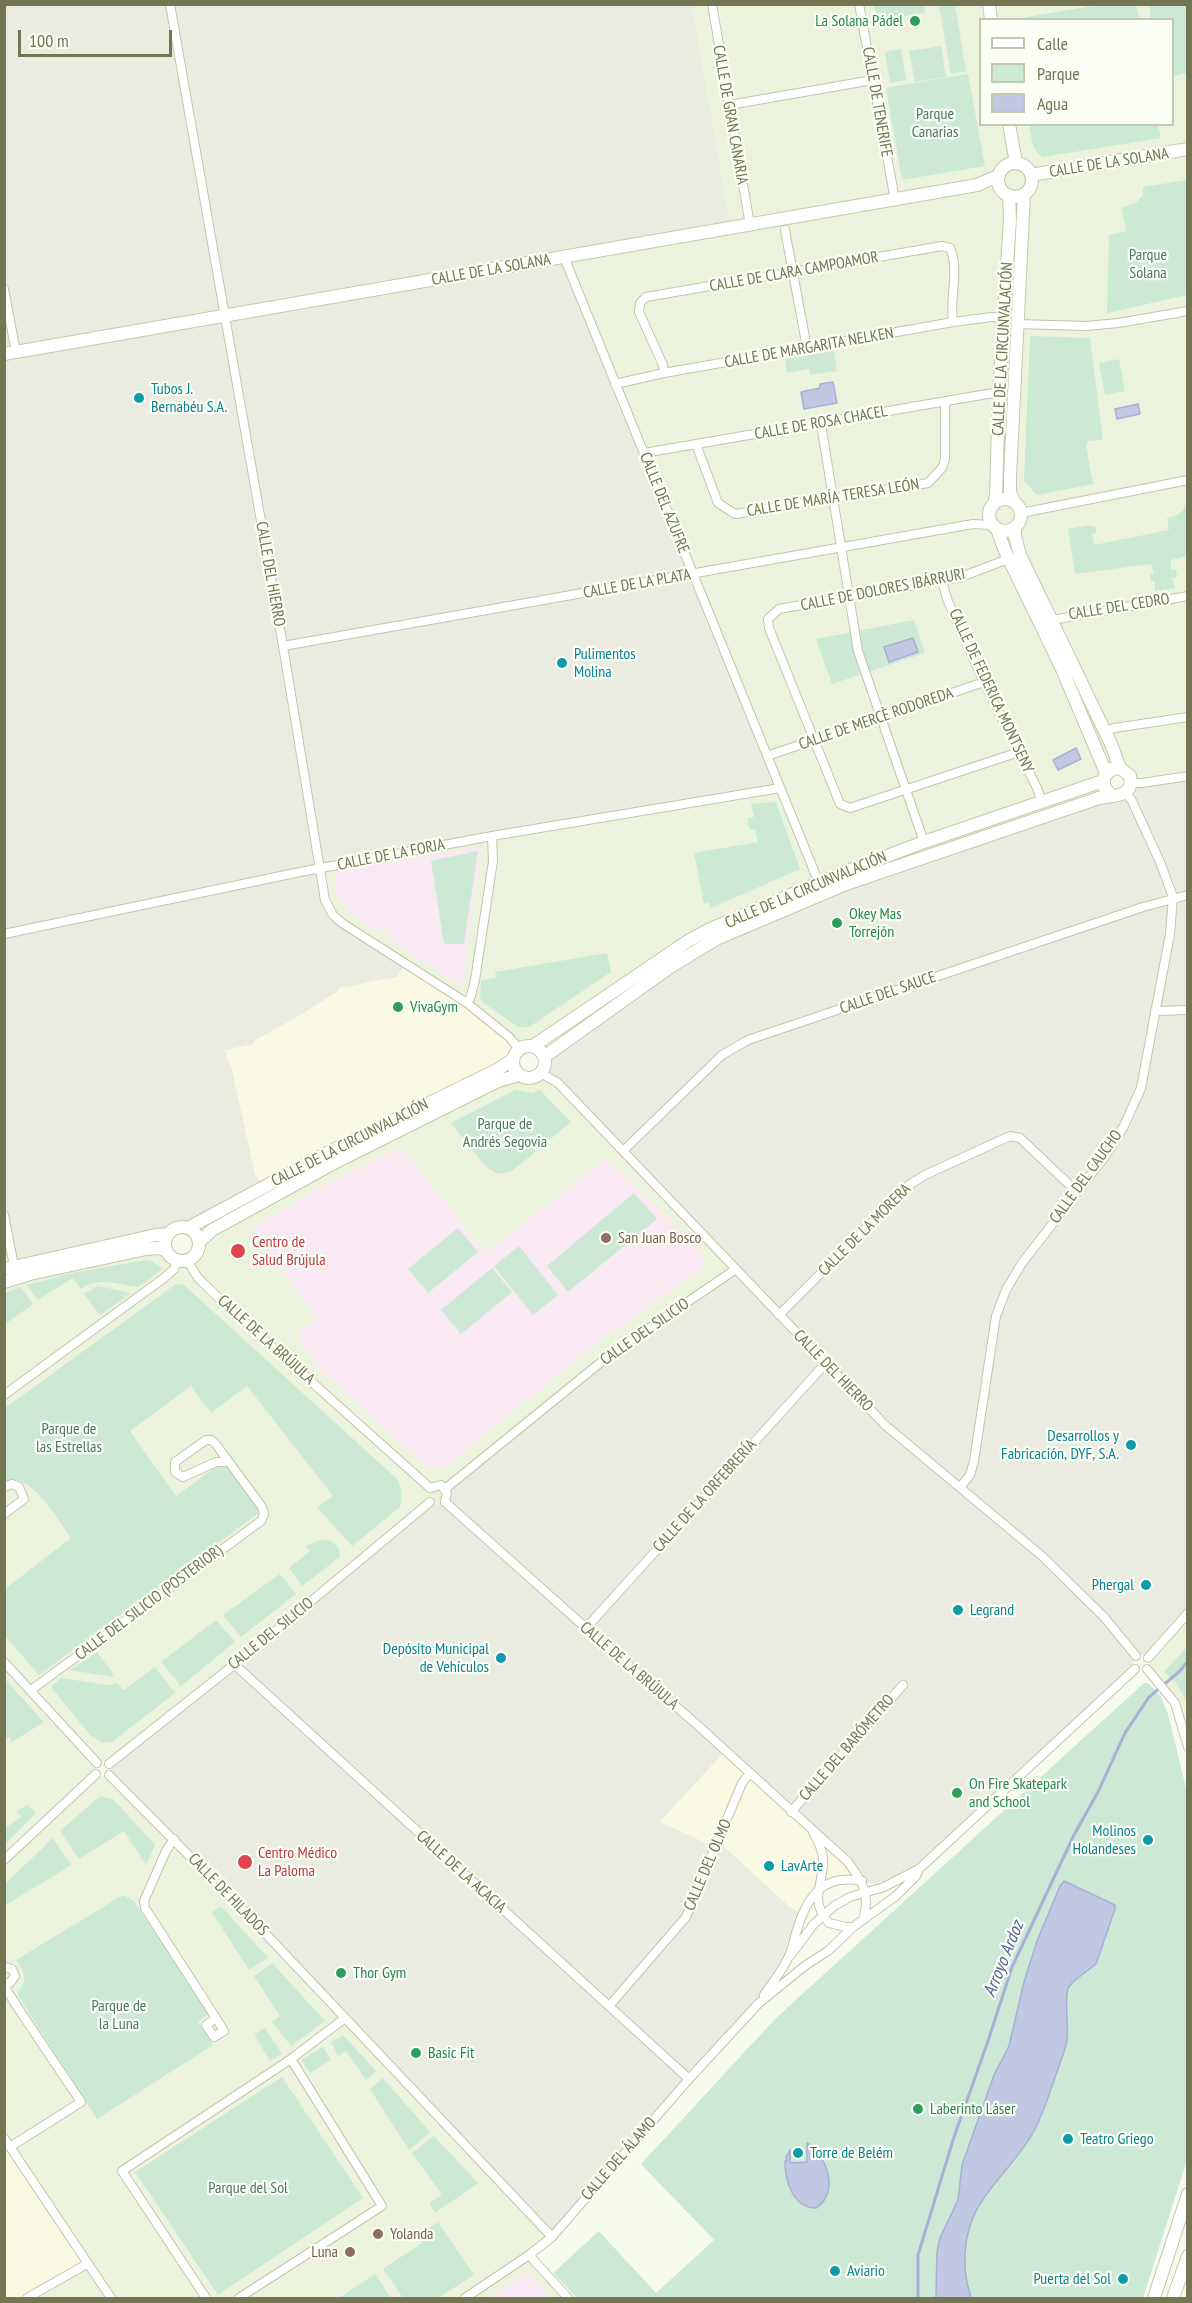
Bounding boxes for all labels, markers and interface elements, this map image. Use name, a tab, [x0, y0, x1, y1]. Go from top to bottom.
place label: La Solana Pádel	[815, 11, 903, 31]
marker: La Solana Pádel	[908, 14, 922, 28]
scale bar	[21, 18, 176, 56]
legend	[979, 18, 1174, 126]
text: 100 m	[29, 29, 69, 52]
text: Calle	[1037, 32, 1068, 55]
street label: CALLE DE GRAN CANARIA	[708, 44, 752, 186]
street label: CALLE DE TENERIFE	[858, 46, 896, 158]
text: Parque	[1037, 62, 1080, 85]
text: Agua	[1037, 92, 1068, 115]
park label: Parque Canarias	[912, 104, 958, 142]
street label: CALLE DE LA SOLANA	[1048, 144, 1170, 182]
park label: Parque Solana	[1129, 245, 1167, 283]
street label: CALLE DE CLARA CAMPOAMOR	[708, 248, 880, 296]
street label: CALLE DE LA SOLANA	[430, 250, 552, 290]
street label: CALLE DE LA CIRCUNVALACIÓN	[989, 262, 1017, 436]
street label: CALLE DE MARGARITA NELKEN	[723, 324, 895, 372]
place label: Tubos J. Bernabéu S.A.	[151, 379, 227, 417]
marker: Tubos J. Bernabéu S.A.	[132, 391, 146, 405]
street label: CALLE DE ROSA CHACEL	[753, 402, 889, 444]
street label: CALLE DEL AZUFRE	[635, 450, 693, 556]
street label: CALLE DE MARÍA TERESA LEÓN	[746, 475, 920, 521]
street label: CALLE DEL HIERRO	[251, 520, 289, 628]
street label: CALLE DE LA PLATA	[582, 565, 692, 603]
street label: CALLE DE DOLORES IBÁRRURI	[799, 565, 967, 615]
street label: CALLE DEL CEDRO	[1067, 590, 1171, 624]
street label: CALLE DE FEDERICA MONTSENY	[944, 606, 1038, 776]
place label: Pulimentos Molina	[574, 644, 636, 682]
marker: Pulimentos Molina	[555, 656, 569, 670]
street label: CALLE DE MERCÈ RODOREDA	[796, 684, 956, 754]
street label: CALLE DE LA FORJA	[336, 835, 446, 875]
street label: CALLE DE LA CIRCUNVALACIÓN	[722, 847, 890, 933]
place label: Okey Mas Torrejón	[849, 904, 902, 942]
marker: Okey Mas Torrejón	[830, 916, 844, 930]
street label: CALLE DEL SAUCE	[837, 968, 939, 1018]
place label: VivaGym	[410, 997, 458, 1017]
marker: VivaGym	[391, 1000, 405, 1014]
street label: CALLE DE LA CIRCUNVALACIÓN	[268, 1095, 432, 1191]
park label: Parque de Andrés Segovia	[463, 1114, 547, 1152]
street label: CALLE DEL CAUCHO	[1046, 1127, 1126, 1227]
street label: CALLE DE LA MORERA	[815, 1180, 915, 1280]
place label: San Juan Bosco	[618, 1228, 701, 1248]
marker: San Juan Bosco	[599, 1231, 613, 1245]
place label: Centro de Salud Brújula	[252, 1232, 326, 1270]
marker: Centro de Salud Brújula	[229, 1242, 247, 1260]
street label: CALLE DE LA BRÚJULA	[213, 1291, 319, 1389]
street label: CALLE DEL SILICIO	[597, 1294, 693, 1370]
street label: CALLE DEL HIERRO	[789, 1326, 877, 1416]
park label: Parque de las Estrellas	[36, 1419, 102, 1457]
place label: Desarrollos y Fabricación, DYF, S.A.	[1001, 1426, 1119, 1464]
street label: CALLE DE LA ORFEBRERÍA	[649, 1436, 761, 1556]
marker: Desarrollos y Fabricación, DYF, S.A.	[1124, 1438, 1138, 1452]
street label: CALLE DEL SILICIO (POSTERIOR)	[72, 1541, 226, 1665]
place label: Phergal	[1092, 1575, 1134, 1595]
marker: Phergal	[1139, 1578, 1153, 1592]
street label: CALLE DEL SILICIO	[225, 1594, 317, 1674]
place label: Legrand	[970, 1600, 1014, 1620]
marker: Legrand	[951, 1603, 965, 1617]
street label: CALLE DE LA BRÚJULA	[576, 1618, 682, 1714]
place label: Depósito Municipal de Vehículos	[383, 1639, 489, 1677]
marker: Depósito Municipal de Vehículos	[494, 1651, 508, 1665]
street label: CALLE DEL BARÓMETRO	[796, 1691, 898, 1805]
place label: On Fire Skatepark and School	[969, 1774, 1067, 1812]
marker: On Fire Skatepark and School	[950, 1786, 964, 1800]
street label: CALLE DEL OLMO	[680, 1816, 736, 1914]
place label: Molinos Holandeses	[1072, 1821, 1136, 1859]
street label: CALLE DE LA ACACIA	[412, 1827, 510, 1917]
marker: Molinos Holandeses	[1141, 1833, 1155, 1847]
place label: Centro Médico La Paloma	[258, 1843, 337, 1881]
street label: CALLE DE HILADOS	[184, 1850, 272, 1940]
marker: Centro Médico La Paloma	[236, 1853, 254, 1871]
place label: LavArte	[781, 1856, 823, 1876]
marker: LavArte	[762, 1859, 776, 1873]
water label: Arroyo Ardoz	[979, 1918, 1029, 2000]
place label: Thor Gym	[353, 1963, 406, 1983]
marker: Thor Gym	[334, 1966, 348, 1980]
park label: Parque de la Luna	[92, 1996, 146, 2034]
place label: Basic Fit	[428, 2043, 474, 2063]
marker: Basic Fit	[409, 2046, 423, 2060]
place label: Laberinto Láser	[930, 2099, 1015, 2119]
marker: Laberinto Láser	[911, 2102, 925, 2116]
street label: CALLE DEL ÁLAMO	[578, 2113, 660, 2205]
place label: Teatro Griego	[1080, 2129, 1154, 2149]
marker: Teatro Griego	[1061, 2132, 1075, 2146]
place label: Torre de Belém	[810, 2143, 893, 2163]
marker: Torre de Belém	[791, 2146, 805, 2160]
park label: Parque del Sol	[208, 2178, 288, 2198]
place label: Yolanda	[390, 2224, 434, 2244]
marker: Yolanda	[371, 2227, 385, 2241]
place label: Luna	[311, 2242, 338, 2262]
marker: Luna	[343, 2245, 357, 2259]
place label: Aviario	[847, 2261, 885, 2281]
marker: Aviario	[828, 2264, 842, 2278]
place label: Puerta del Sol	[1034, 2269, 1111, 2289]
marker: Puerta del Sol	[1116, 2272, 1130, 2286]

